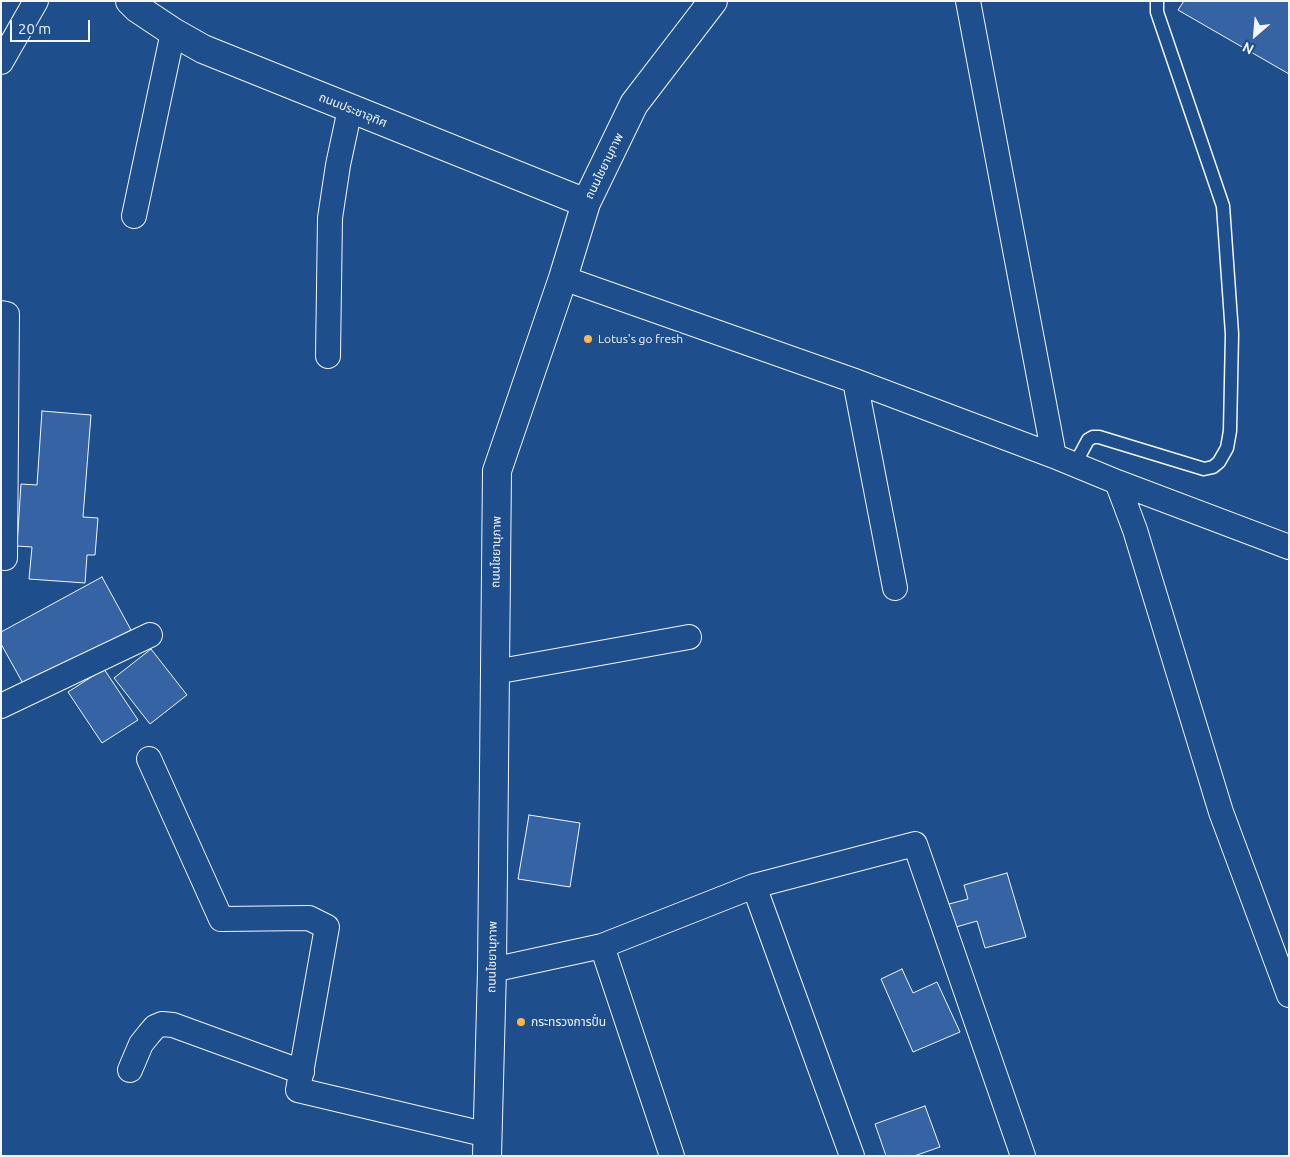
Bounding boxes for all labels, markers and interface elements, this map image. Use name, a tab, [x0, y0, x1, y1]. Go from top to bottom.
scale bar	[12, 10, 92, 42]
north arrow	[1230, 10, 1280, 60]
text: 20 m	[18, 20, 51, 37]
text: N	[1240, 39, 1256, 58]
street label: ถนนประชาอุทิศ	[317, 90, 389, 130]
street label: ถนนไชยานุภาพ	[582, 131, 626, 201]
place label: Lotus's go fresh	[598, 332, 683, 346]
marker: Lotus's go fresh	[582, 333, 594, 345]
street label: ถนนไชยานุภาพ	[488, 516, 504, 588]
street label: ถนนไชยานุภาพ	[484, 921, 500, 993]
place label: กระทรวงการปั่น	[531, 1015, 606, 1029]
marker: กระทรวงการปั่น	[515, 1016, 527, 1028]

